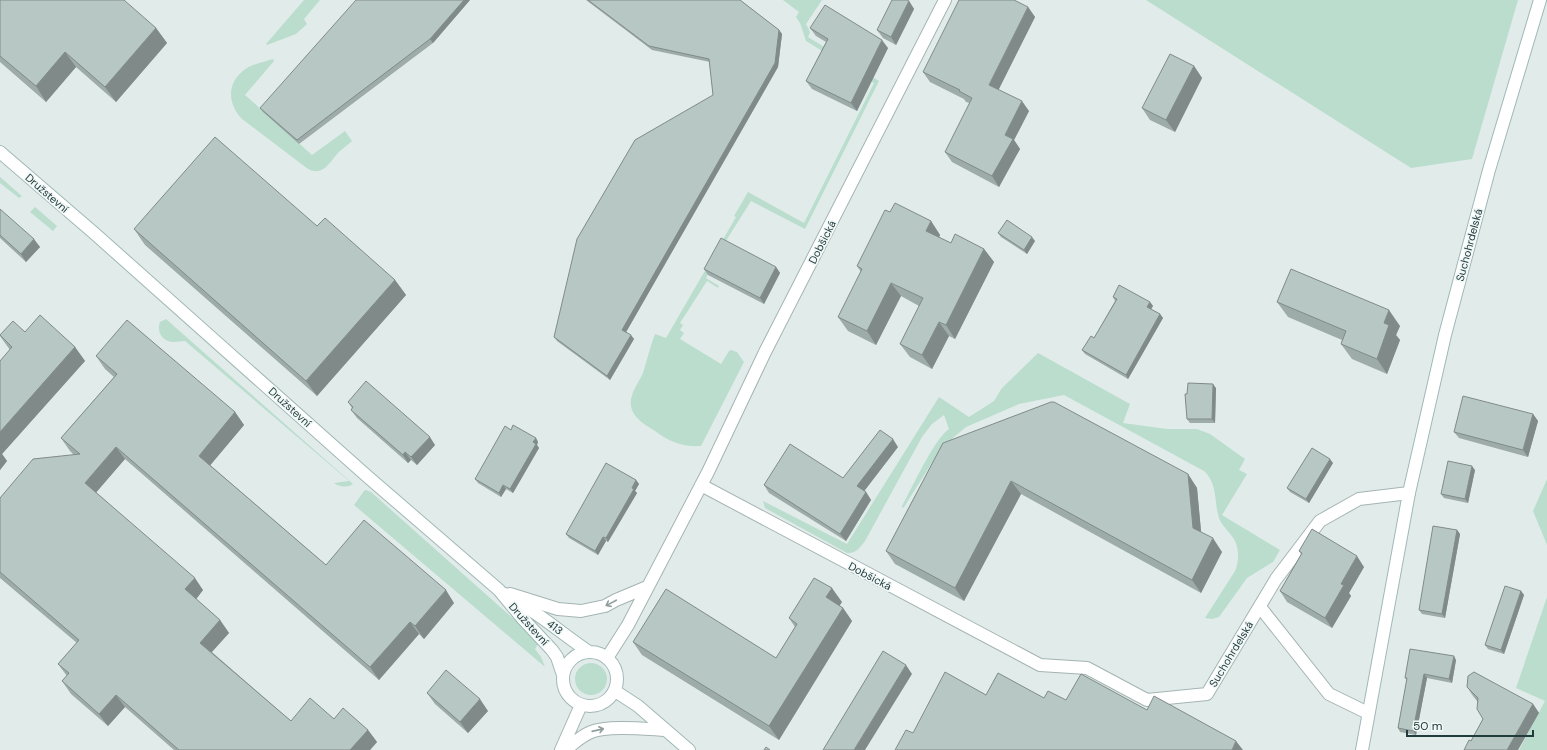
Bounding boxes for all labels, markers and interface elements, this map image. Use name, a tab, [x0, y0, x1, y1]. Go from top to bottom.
street label: Družstevní	[22, 170, 72, 216]
street label: Suchohrdelská	[1453, 207, 1485, 283]
street label: Dobšická	[805, 218, 839, 266]
street label: Družstevní	[266, 384, 315, 430]
street label: Dobšická	[846, 559, 894, 593]
one-way arrow	[606, 599, 618, 607]
street label: Družstevní	[506, 600, 552, 649]
street label: 413	[544, 616, 566, 638]
street label: Suchohrdelská	[1206, 618, 1256, 690]
scale bar	[1407, 712, 1533, 738]
text: 50 m	[1413, 718, 1442, 734]
one-way arrow	[591, 726, 604, 734]

